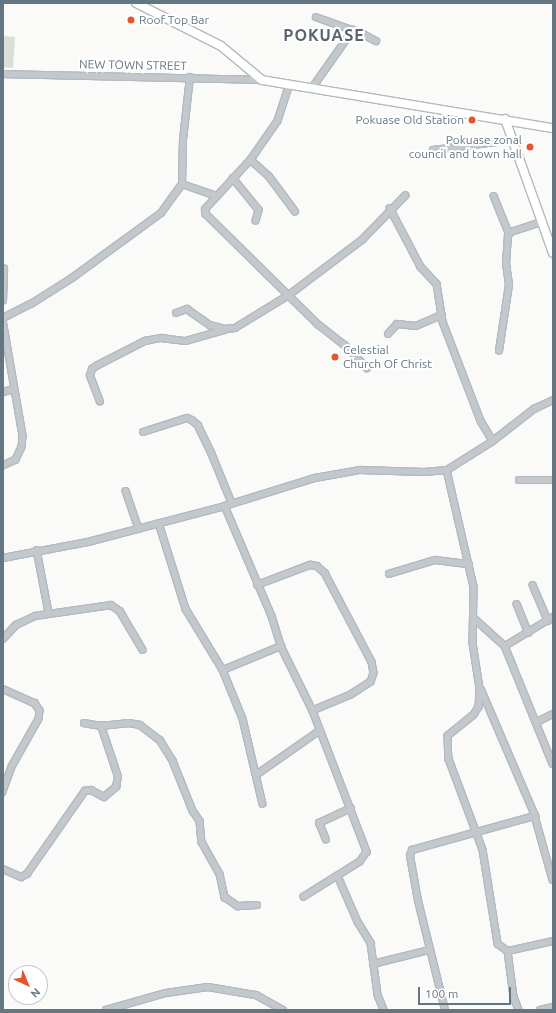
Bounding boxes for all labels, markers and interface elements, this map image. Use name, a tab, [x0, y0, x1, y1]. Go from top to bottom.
place label: Roof Top Bar	[139, 13, 209, 27]
marker: Roof Top Bar	[126, 15, 136, 25]
district label: POKUASE	[283, 25, 365, 45]
street label: NEW TOWN STREET	[79, 57, 187, 73]
place label: Pokuase Old Station	[355, 113, 464, 127]
marker: Pokuase Old Station	[467, 115, 477, 125]
place label: Pokuase zonal council and town hall	[409, 133, 522, 161]
marker: Pokuase zonal council and town hall	[525, 142, 535, 152]
place label: Celestial Church Of Christ	[343, 343, 432, 371]
marker: Celestial Church Of Christ	[330, 352, 340, 362]
north arrow	[8, 965, 48, 1005]
scale bar	[420, 979, 513, 1005]
text: N	[29, 986, 43, 1000]
text: 100 m	[425, 987, 458, 1000]

